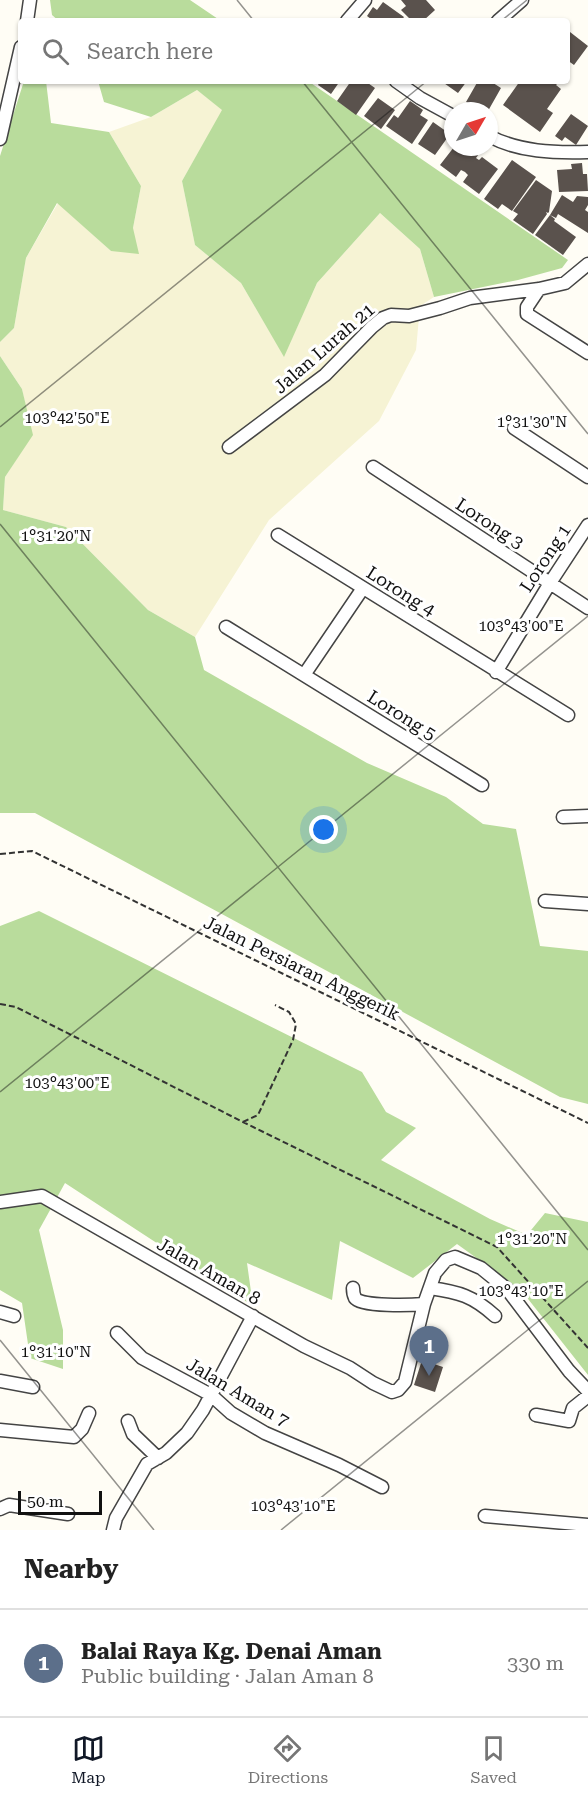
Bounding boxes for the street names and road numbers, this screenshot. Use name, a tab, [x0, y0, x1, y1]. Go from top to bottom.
street label: Jalan Lurah 21	[269, 299, 379, 397]
street label: Lorong 3	[452, 493, 528, 553]
street label: Lorong 1	[515, 520, 575, 596]
street label: Lorong 4	[363, 562, 439, 620]
street label: Lorong 5	[364, 686, 440, 744]
street label: Jalan Persiaran Anggerik	[201, 911, 403, 1025]
street label: Jalan Aman 8	[154, 1233, 264, 1309]
street label: Jalan Aman 7	[183, 1353, 293, 1431]

